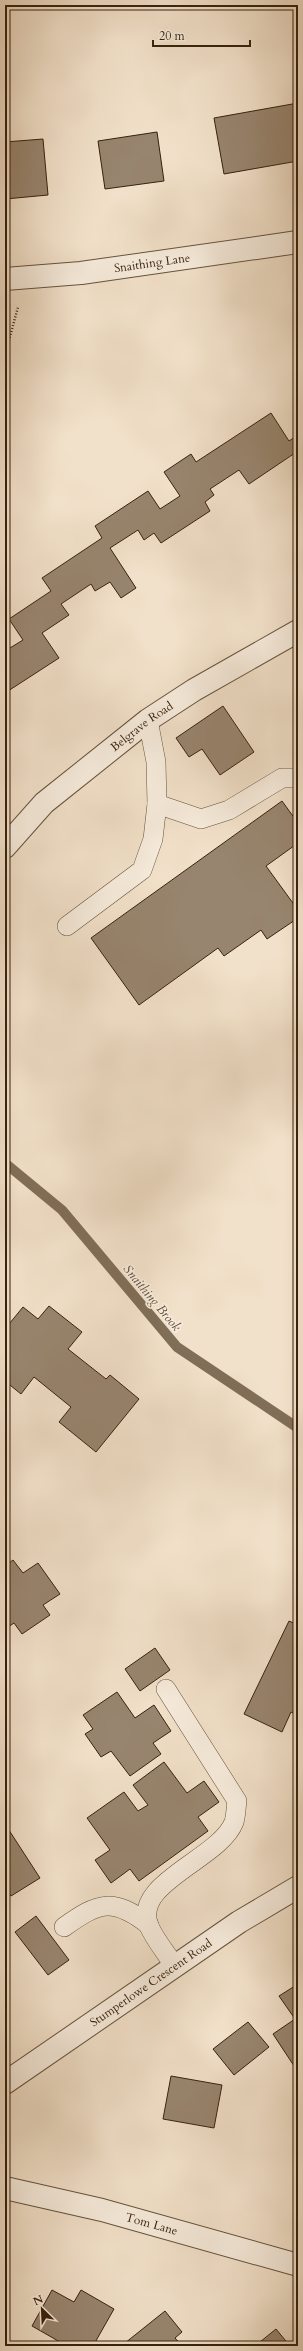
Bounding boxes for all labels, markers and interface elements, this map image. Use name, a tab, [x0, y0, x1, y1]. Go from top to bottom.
scale bar	[153, 22, 250, 48]
text: 20 m	[159, 28, 186, 44]
street label: Snaithing Lane	[113, 250, 191, 276]
street label: Belgrave Road	[107, 698, 177, 755]
water label: Snaithing Brook	[119, 1261, 186, 1336]
street label: Stumperlowe Crescent Road	[87, 1935, 216, 2030]
street label: Tom Lane	[124, 2209, 180, 2239]
north arrow	[22, 2289, 62, 2329]
text: N	[31, 2291, 46, 2309]

